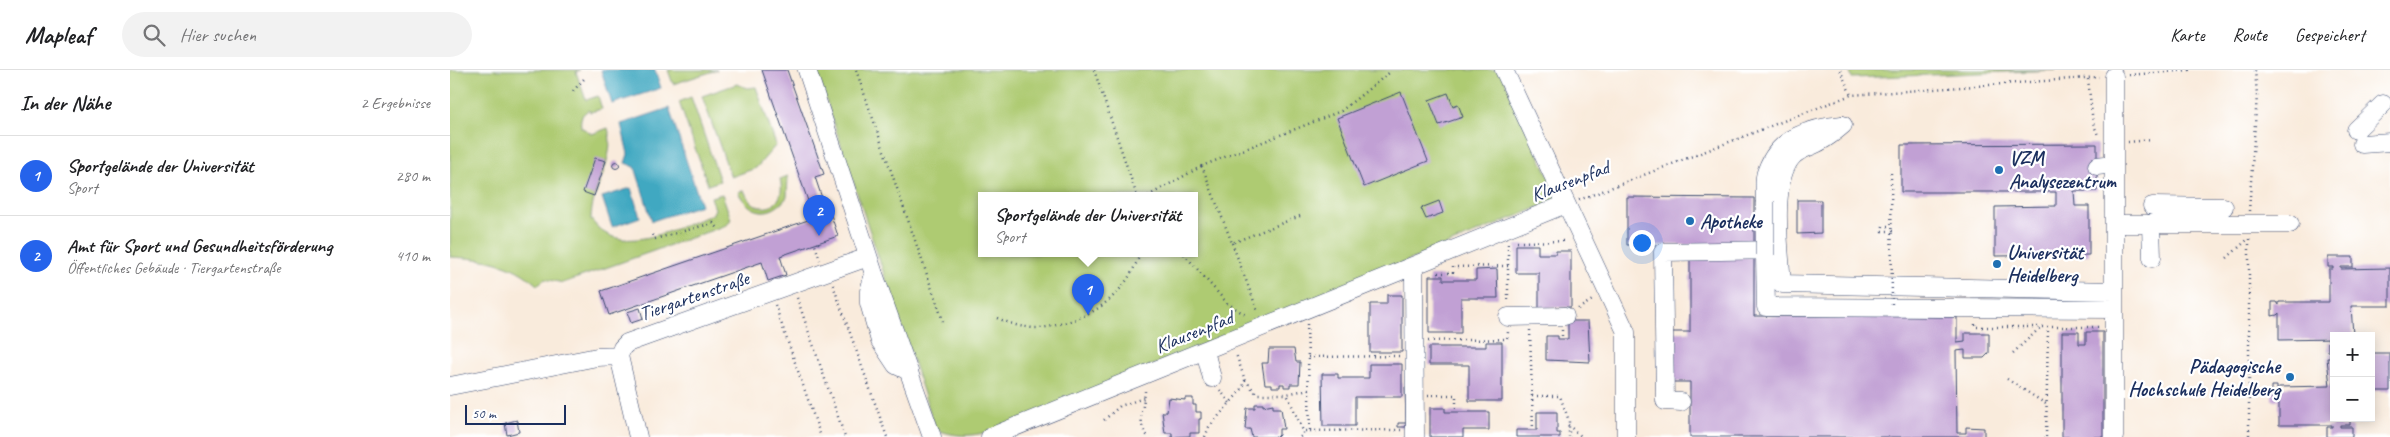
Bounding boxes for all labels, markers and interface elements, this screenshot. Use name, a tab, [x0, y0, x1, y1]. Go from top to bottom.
search box	[122, 12, 472, 57]
text: Mapleaf	[25, 20, 92, 50]
icon: search	[140, 21, 168, 49]
text: Hier suchen	[180, 23, 256, 47]
text: Karte	[2170, 24, 2205, 46]
text: Route	[2233, 24, 2267, 46]
text: Gespeichert	[2295, 24, 2365, 46]
text: In der Nähe	[20, 90, 110, 116]
text: 2 Ergebnisse	[361, 93, 430, 113]
place label: VZM Analysezentrum	[2009, 146, 2118, 194]
text: Sportgelände der Universität	[67, 154, 254, 178]
street label: Klausenpfad	[1527, 154, 1616, 207]
marker: VZM Analysezentrum	[1993, 164, 2005, 176]
text: 1	[32, 166, 40, 186]
text: 280 m	[396, 166, 430, 186]
text: Sport	[67, 178, 98, 198]
popup	[978, 192, 1198, 257]
pin: 2	[803, 195, 835, 236]
text: Sportgelände der Universität	[995, 203, 1181, 227]
place label: Apotheke	[1700, 209, 1763, 234]
marker: Apotheke	[1684, 215, 1696, 227]
text: Sport	[995, 227, 1025, 247]
your location	[1629, 230, 1655, 256]
text: Amt für Sport und Gesundheitsförderung	[67, 234, 332, 258]
place label: Universität Heidelberg	[2007, 240, 2086, 288]
text: 2	[32, 246, 40, 266]
text: 410 m	[396, 246, 430, 266]
text: Öffentliches Gebäude · Tiergartenstraße	[67, 258, 280, 278]
marker: Universität Heidelberg	[1991, 258, 2003, 270]
street label: Tiergartenstraße	[636, 265, 754, 326]
pin: 1	[1072, 274, 1104, 315]
street label: Klausenpfad	[1151, 304, 1240, 359]
map controls	[2330, 332, 2375, 422]
button: +	[2330, 332, 2375, 377]
place label: Pädagogische Hochschule Heidelberg	[2128, 354, 2282, 402]
marker: Pädagogische Hochschule Heidelberg	[2284, 371, 2296, 383]
button: −	[2330, 377, 2375, 422]
scale bar	[465, 402, 566, 425]
text: 50 m	[472, 405, 496, 422]

